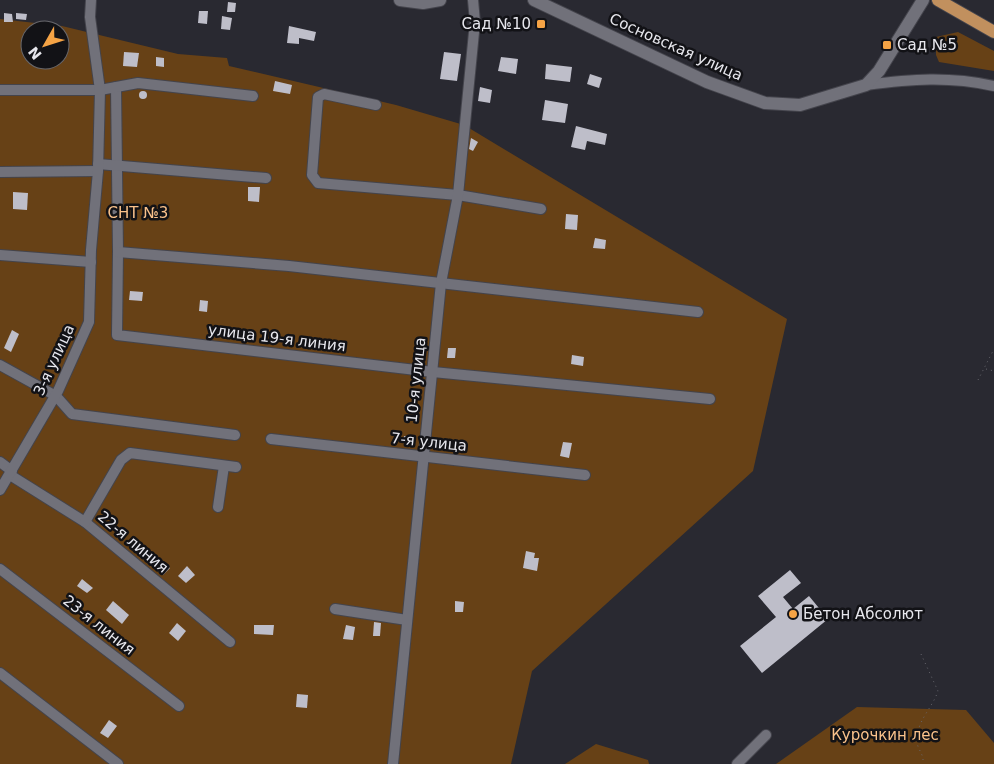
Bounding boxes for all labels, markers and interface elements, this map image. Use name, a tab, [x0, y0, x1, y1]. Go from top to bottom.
street label: Сосновская улица	[607, 10, 745, 84]
place label: Сад №10	[462, 15, 531, 33]
marker: Сад №10	[535, 18, 547, 30]
north arrow	[20, 20, 70, 70]
place label: Сад №5	[897, 36, 957, 54]
marker: Сад №5	[881, 39, 893, 51]
text: N	[25, 44, 45, 63]
park label: СНТ №3	[108, 204, 168, 222]
street label: улица 19-я линия	[207, 321, 347, 355]
street label: 3-я улица	[30, 322, 78, 398]
street label: 10-я улица	[403, 336, 429, 424]
street label: 7-я улица	[390, 429, 468, 455]
street label: 22-я линия	[94, 507, 172, 577]
street label: 23-я линия	[59, 591, 139, 659]
place label: Бетон Абсолют	[803, 605, 923, 623]
marker: Бетон Абсолют	[787, 608, 799, 620]
park label: Курочкин лес	[831, 726, 939, 744]

